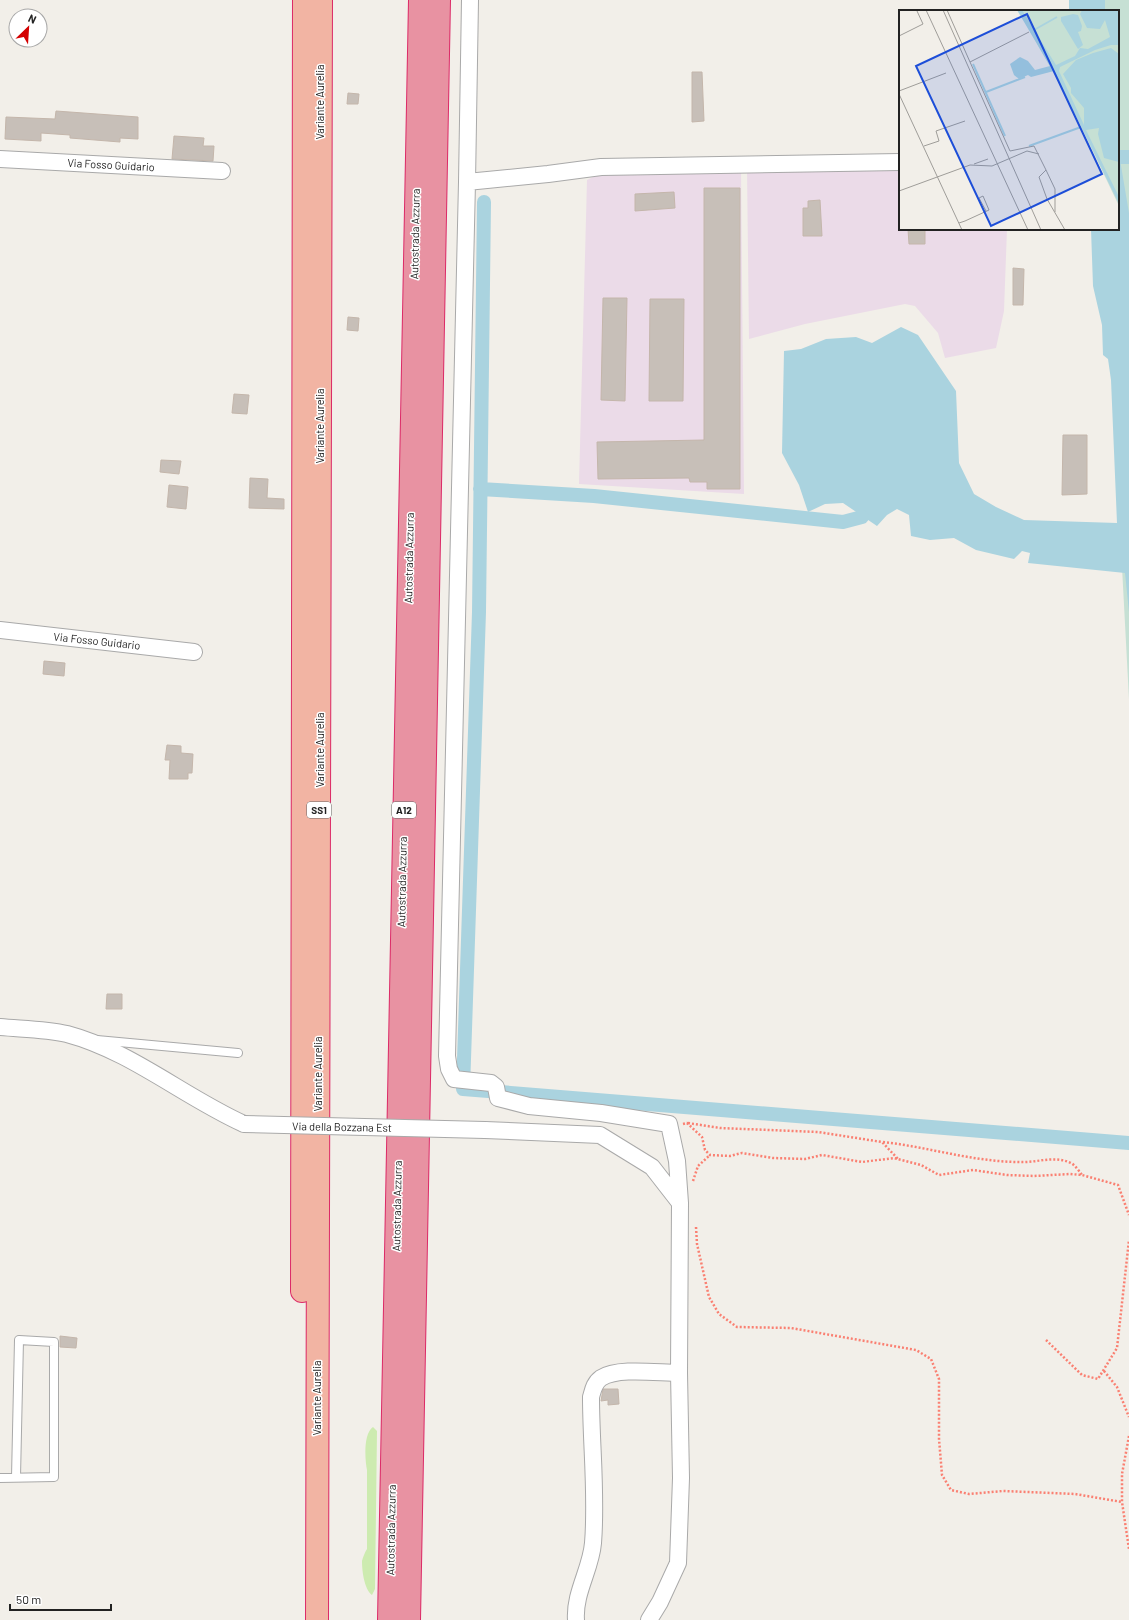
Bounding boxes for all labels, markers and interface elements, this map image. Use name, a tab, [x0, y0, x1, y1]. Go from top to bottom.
north arrow	[8, 8, 48, 48]
inset map	[899, 10, 1119, 230]
text: N	[26, 11, 39, 26]
street label: Variante Aurelia	[313, 64, 326, 140]
street label: Via Fosso Guidario	[67, 156, 155, 173]
street label: Autostrada Azzurra	[407, 188, 422, 280]
street label: Variante Aurelia	[313, 388, 326, 464]
street label: Autostrada Azzurra	[401, 512, 416, 604]
street label: Via Fosso Guidario	[53, 629, 141, 652]
street label: Variante Aurelia	[313, 712, 326, 788]
road number: SS1	[307, 802, 331, 818]
road number: A12	[392, 802, 416, 818]
street label: Autostrada Azzurra	[394, 836, 409, 928]
street label: Variante Aurelia	[311, 1036, 324, 1112]
street label: Via della Bozzana Est	[292, 1119, 392, 1134]
street label: Autostrada Azzurra	[389, 1160, 404, 1252]
street label: Variante Aurelia	[310, 1360, 323, 1436]
street label: Autostrada Azzurra	[383, 1484, 398, 1576]
scale bar	[10, 1586, 111, 1612]
text: 50 m	[16, 1592, 41, 1606]

